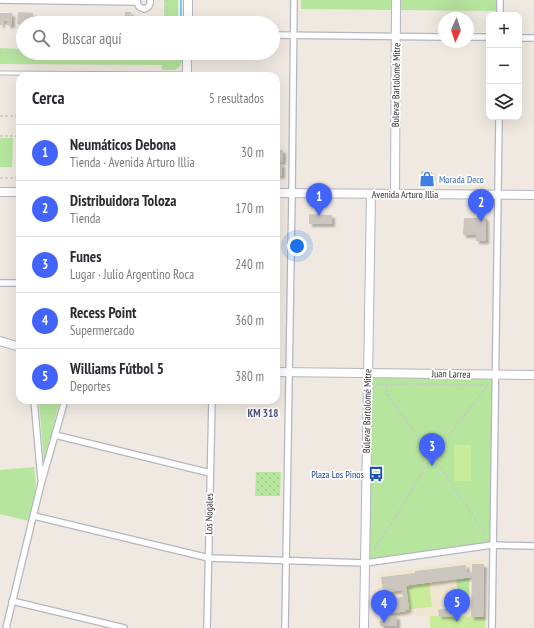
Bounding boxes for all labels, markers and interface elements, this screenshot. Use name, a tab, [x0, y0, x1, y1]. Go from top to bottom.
north arrow	[438, 12, 474, 48]
map controls	[486, 12, 522, 120]
button: +	[486, 12, 522, 48]
search box	[16, 16, 280, 60]
icon: search	[30, 27, 52, 49]
text: Buscar aquí	[62, 29, 122, 48]
street label: Bulevar Bartolomé Mitre	[389, 43, 403, 127]
button: −	[486, 48, 522, 84]
button: layers	[486, 84, 522, 120]
text: Cerca	[32, 87, 65, 109]
text: 5 resultados	[209, 90, 264, 107]
text: Neumáticos Debona	[70, 135, 176, 154]
text: 1	[42, 144, 48, 161]
text: 30 m	[241, 144, 264, 161]
text: Tienda · Avenida Arturo Illia	[70, 154, 195, 171]
shop icon: Morada Deco	[418, 170, 436, 188]
place label: Morada Deco	[439, 173, 484, 186]
pin: 1	[306, 183, 332, 216]
street label: Avenida Arturo Illia	[372, 188, 438, 201]
pin: 2	[468, 189, 494, 222]
text: Distribuidora Toloza	[70, 191, 176, 210]
text: 2	[42, 200, 48, 217]
text: 170 m	[235, 200, 264, 217]
text: Tienda	[70, 210, 101, 227]
your location	[287, 236, 307, 256]
text: Funes	[70, 247, 101, 266]
text: 3	[42, 256, 48, 273]
text: 240 m	[235, 256, 264, 273]
text: Lugar · Julio Argentino Roca	[70, 266, 194, 283]
text: Recess Point	[70, 303, 136, 322]
text: 4	[42, 312, 48, 329]
text: 360 m	[235, 312, 264, 329]
text: Supermercado	[70, 322, 134, 339]
text: Williams Fútbol 5	[70, 359, 164, 378]
street label: Juan Larrea	[430, 367, 471, 381]
text: 5	[42, 368, 48, 385]
text: 380 m	[235, 368, 264, 385]
street label: Bulevar Bartolomé Mitre	[360, 369, 374, 453]
text: Deportes	[70, 378, 111, 395]
district label: KM 318	[247, 406, 279, 420]
pin: 3	[419, 433, 445, 466]
bus stop icon: Plaza Los Pinos	[367, 465, 385, 483]
place label: Plaza Los Pinos	[311, 468, 365, 481]
street label: Los Nogales	[202, 493, 216, 535]
pin: 5	[444, 589, 470, 622]
pin: 4	[371, 590, 397, 623]

